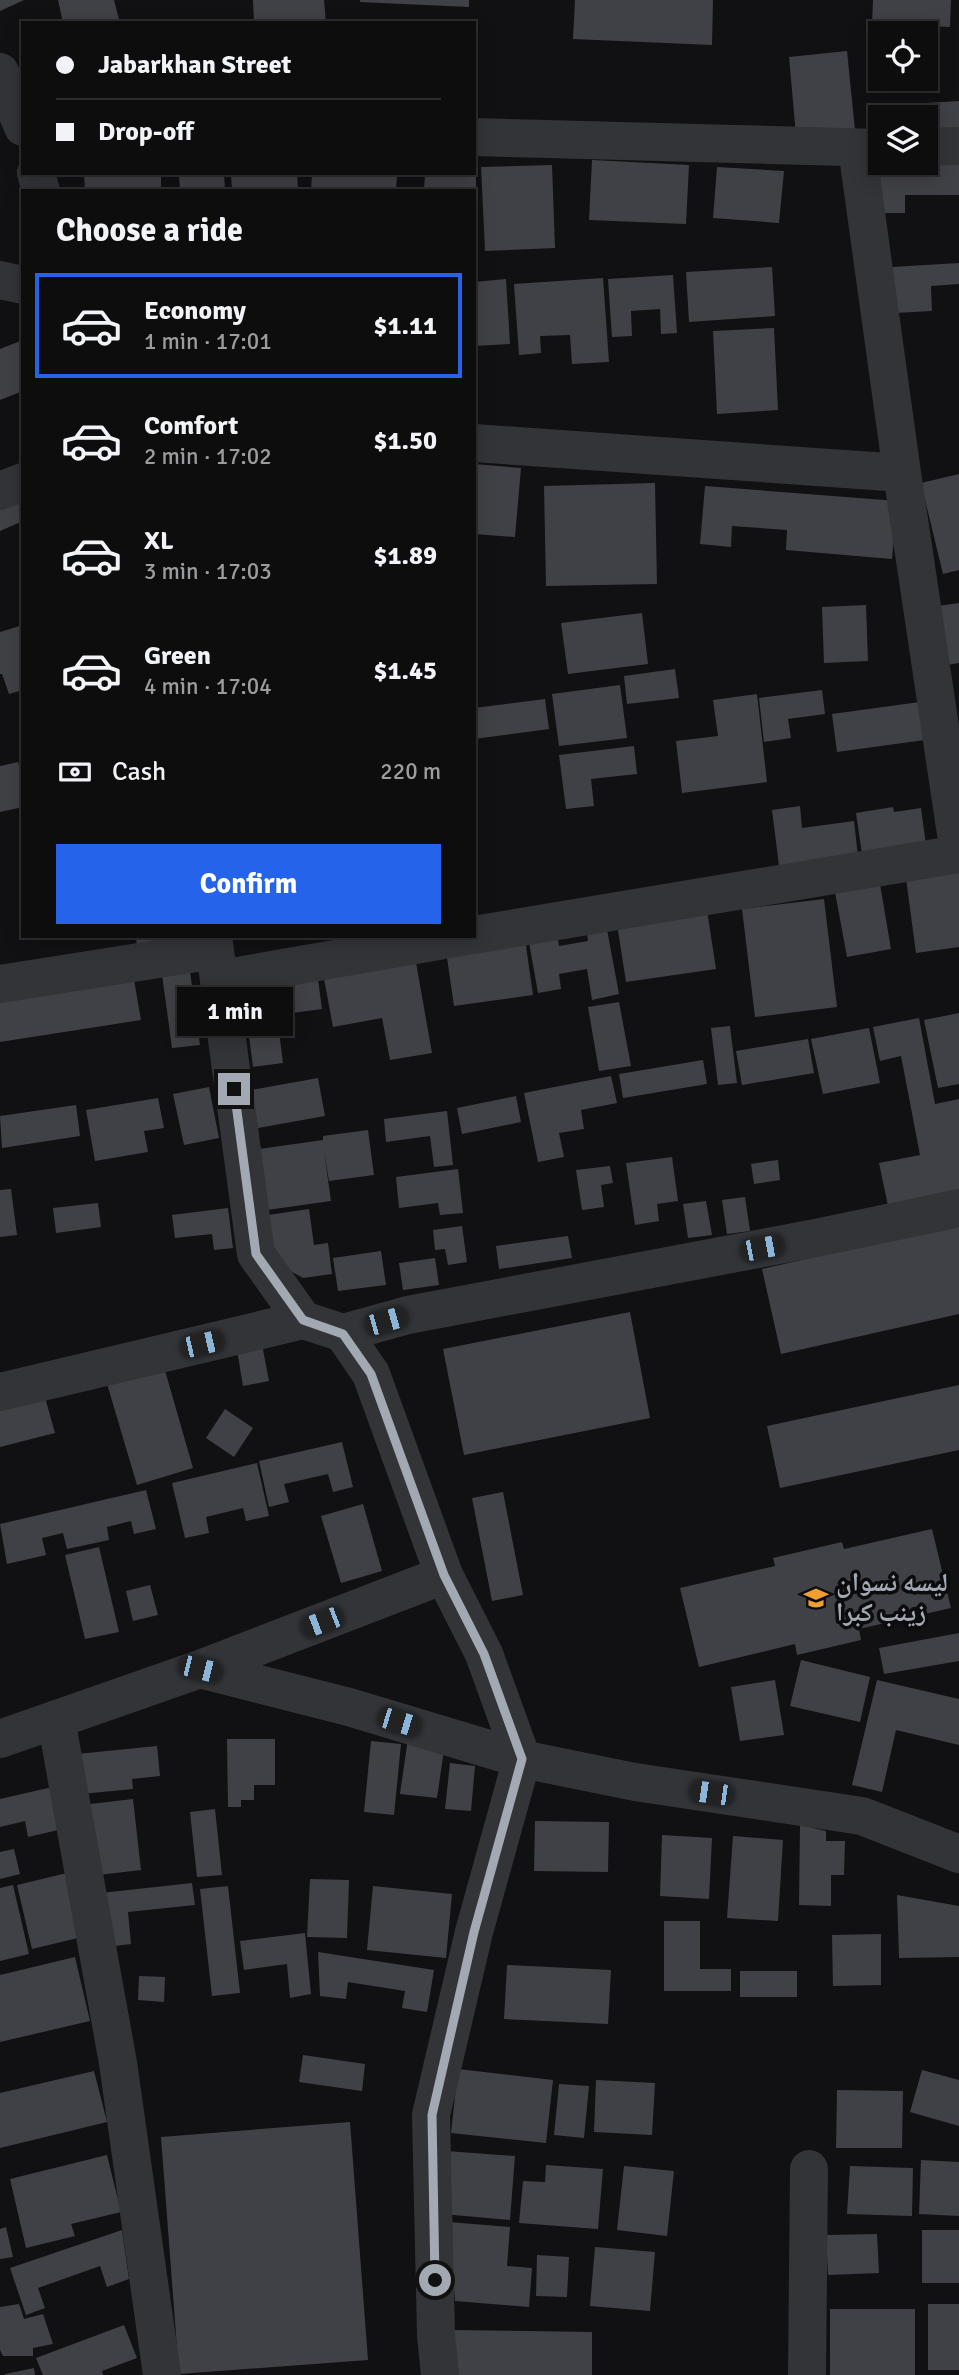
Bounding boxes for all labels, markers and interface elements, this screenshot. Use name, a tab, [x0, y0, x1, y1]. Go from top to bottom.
map controls	[868, 21, 938, 175]
button: locate	[868, 21, 938, 91]
text: Jabarkhan Street	[98, 49, 291, 81]
button: layers	[868, 105, 938, 175]
text: Drop-off	[98, 116, 194, 148]
text: Choose a ride	[56, 211, 243, 250]
icon: car	[60, 294, 123, 357]
text: Economy	[144, 295, 246, 327]
text: $1.11	[373, 310, 437, 342]
text: 1 min · 17:01	[144, 327, 272, 356]
icon: car	[60, 409, 123, 472]
text: Comfort	[144, 410, 238, 442]
text: $1.50	[373, 425, 437, 457]
text: 2 min · 17:02	[144, 442, 272, 471]
icon: car	[60, 524, 123, 587]
text: XL	[144, 525, 174, 557]
text: $1.89	[373, 540, 437, 572]
text: 3 min · 17:03	[144, 557, 272, 586]
icon: car	[60, 639, 123, 702]
text: Green	[144, 640, 211, 672]
text: $1.45	[373, 655, 437, 687]
text: 4 min · 17:04	[144, 672, 272, 701]
icon: cash	[56, 753, 94, 791]
text: Cash	[112, 756, 166, 788]
text: 220 m	[380, 757, 441, 786]
button: Confirm	[56, 844, 441, 924]
callout: 1 min	[176, 988, 292, 1036]
text: 1 min	[207, 997, 263, 1026]
route end	[218, 1073, 250, 1105]
car	[740, 1234, 785, 1262]
car	[363, 1305, 410, 1337]
car	[180, 1329, 225, 1359]
place label: لیسه نسوان زینب کبرا	[836, 1567, 948, 1629]
school or university icon: لیسه نسوان زینب کبرا	[802, 1584, 830, 1612]
car	[299, 1605, 346, 1639]
car	[178, 1654, 223, 1684]
car	[376, 1706, 423, 1738]
car	[689, 1780, 734, 1806]
route start	[419, 2264, 451, 2296]

